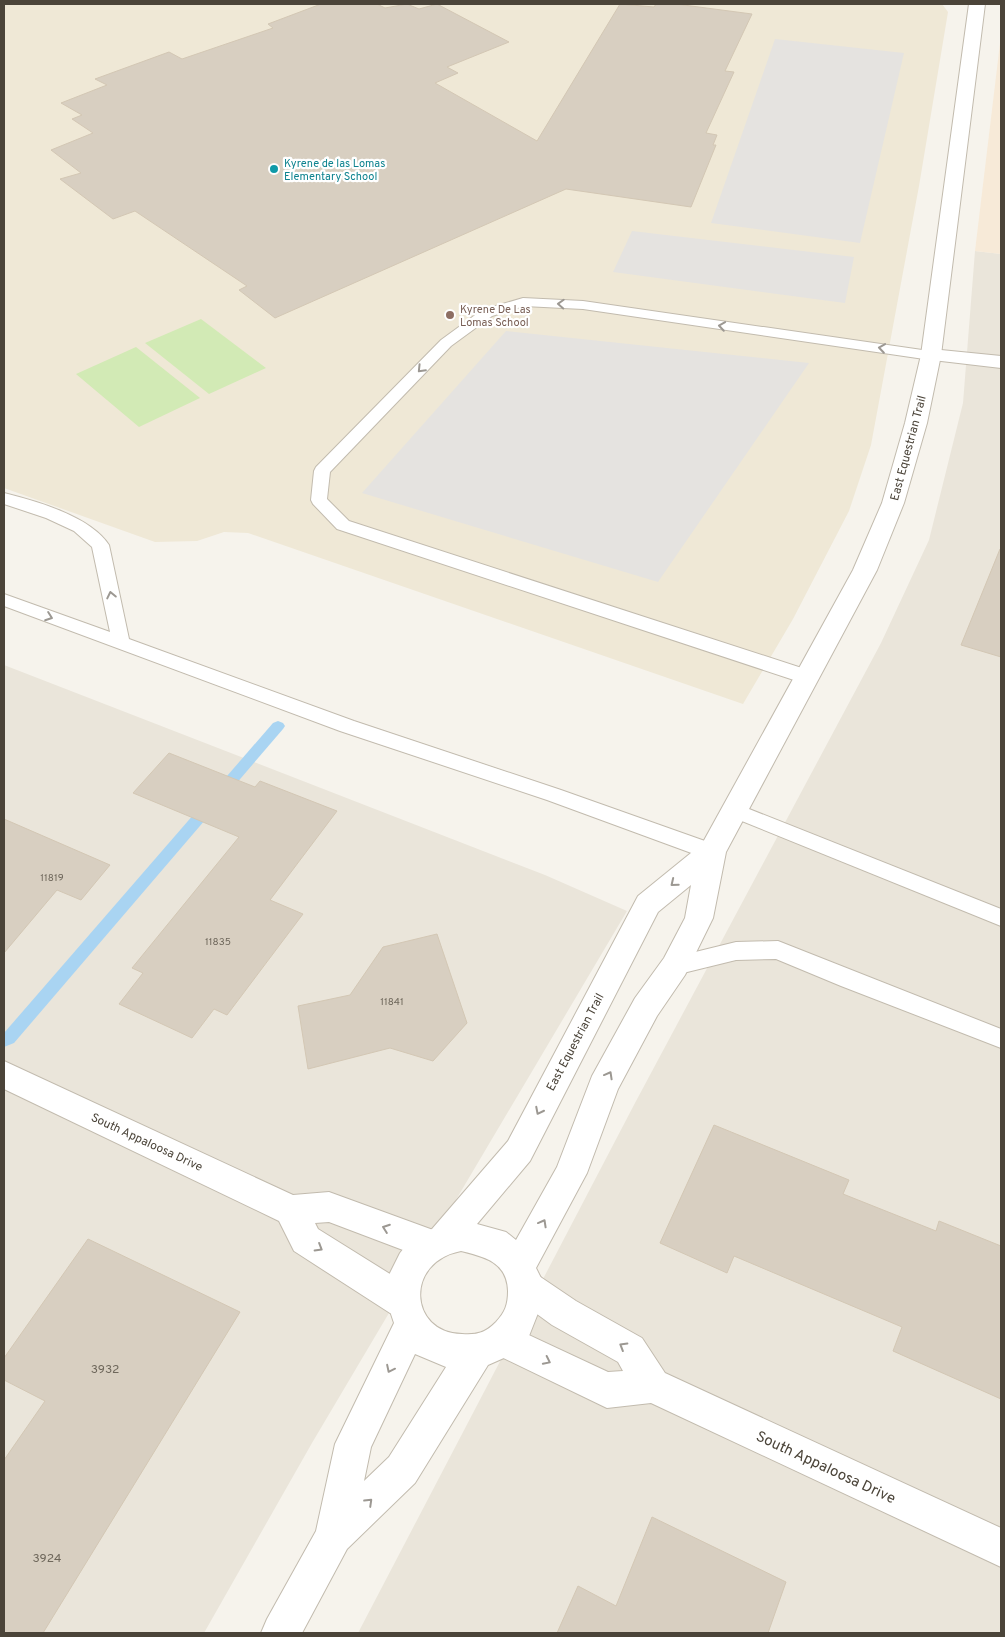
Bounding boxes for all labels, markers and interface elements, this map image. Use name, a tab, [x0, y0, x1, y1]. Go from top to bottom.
place label: Kyrene de las Lomas Elementary School	[284, 157, 385, 184]
marker: Kyrene de las Lomas Elementary School	[268, 163, 280, 175]
one-way arrow	[556, 299, 564, 309]
place label: Kyrene De Las Lomas School	[460, 303, 531, 330]
marker: Kyrene De Las Lomas School	[444, 309, 456, 321]
one-way arrow	[717, 321, 725, 332]
one-way arrow	[878, 344, 887, 354]
one-way arrow	[417, 364, 426, 373]
street label: East Equestrian Trail	[887, 394, 931, 503]
one-way arrow	[106, 591, 117, 600]
one-way arrow	[45, 611, 53, 621]
house number: 11819	[40, 872, 64, 885]
one-way arrow	[671, 878, 680, 886]
house number: 11835	[205, 936, 231, 949]
street label: East Equestrian Trail	[543, 991, 608, 1094]
house number: 11841	[380, 996, 404, 1009]
one-way arrow	[603, 1071, 613, 1080]
one-way arrow	[535, 1106, 545, 1115]
street label: South Appaloosa Drive	[88, 1110, 205, 1176]
one-way arrow	[537, 1219, 547, 1228]
one-way arrow	[383, 1224, 391, 1234]
one-way arrow	[313, 1242, 322, 1252]
one-way arrow	[619, 1343, 628, 1353]
one-way arrow	[542, 1355, 551, 1365]
house number: 3932	[91, 1362, 119, 1378]
one-way arrow	[386, 1363, 396, 1372]
street label: South Appaloosa Drive	[752, 1428, 898, 1509]
one-way arrow	[363, 1499, 372, 1508]
house number: 3924	[33, 1551, 61, 1567]

